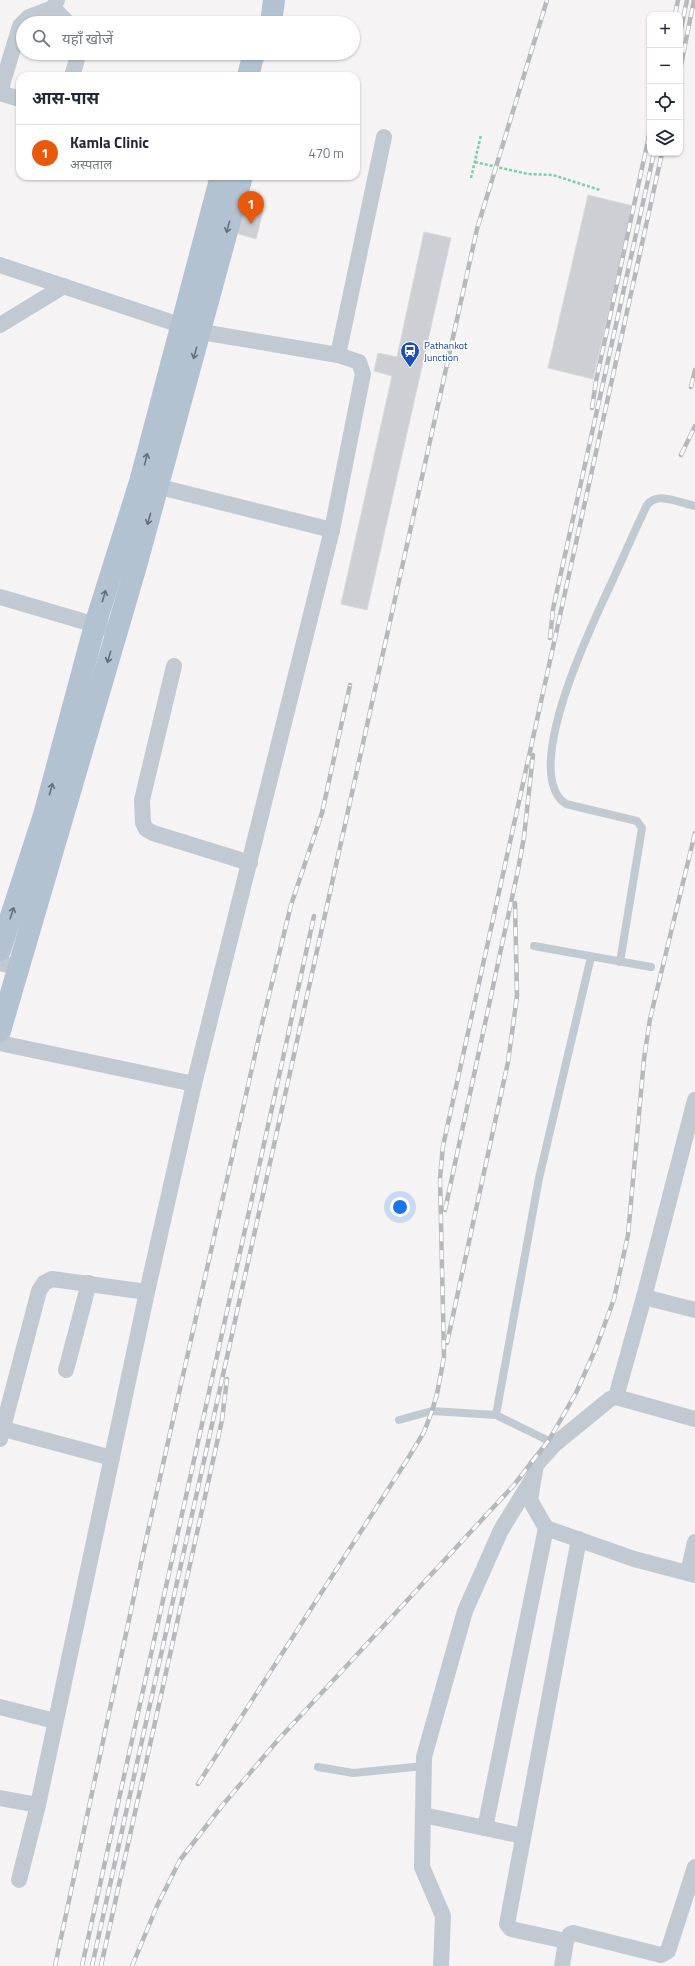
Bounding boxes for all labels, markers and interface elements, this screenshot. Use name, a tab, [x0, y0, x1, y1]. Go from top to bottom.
map controls	[647, 12, 683, 156]
button: +	[647, 12, 683, 48]
search box	[16, 16, 360, 60]
icon: search	[30, 27, 52, 49]
text: यहाँ खोजें	[62, 27, 113, 50]
button: −	[647, 48, 683, 84]
button: locate	[647, 84, 683, 120]
text: आस-पास	[32, 85, 99, 111]
button: layers	[647, 120, 683, 156]
text: Kamla Clinic	[70, 131, 149, 154]
text: 1	[41, 143, 49, 163]
text: 470 m	[308, 143, 344, 163]
text: अस्पताल	[70, 154, 112, 174]
pin: 1	[238, 191, 264, 224]
one-way arrow	[224, 220, 231, 233]
place label: Pathankot Junction	[424, 338, 468, 365]
station icon: Pathankot Junction	[399, 340, 421, 368]
one-way arrow	[191, 346, 198, 359]
one-way arrow	[142, 452, 150, 465]
one-way arrow	[144, 512, 152, 525]
one-way arrow	[101, 590, 108, 603]
one-way arrow	[105, 650, 112, 663]
one-way arrow	[48, 783, 55, 796]
one-way arrow	[9, 907, 16, 920]
your location	[390, 1197, 410, 1217]

